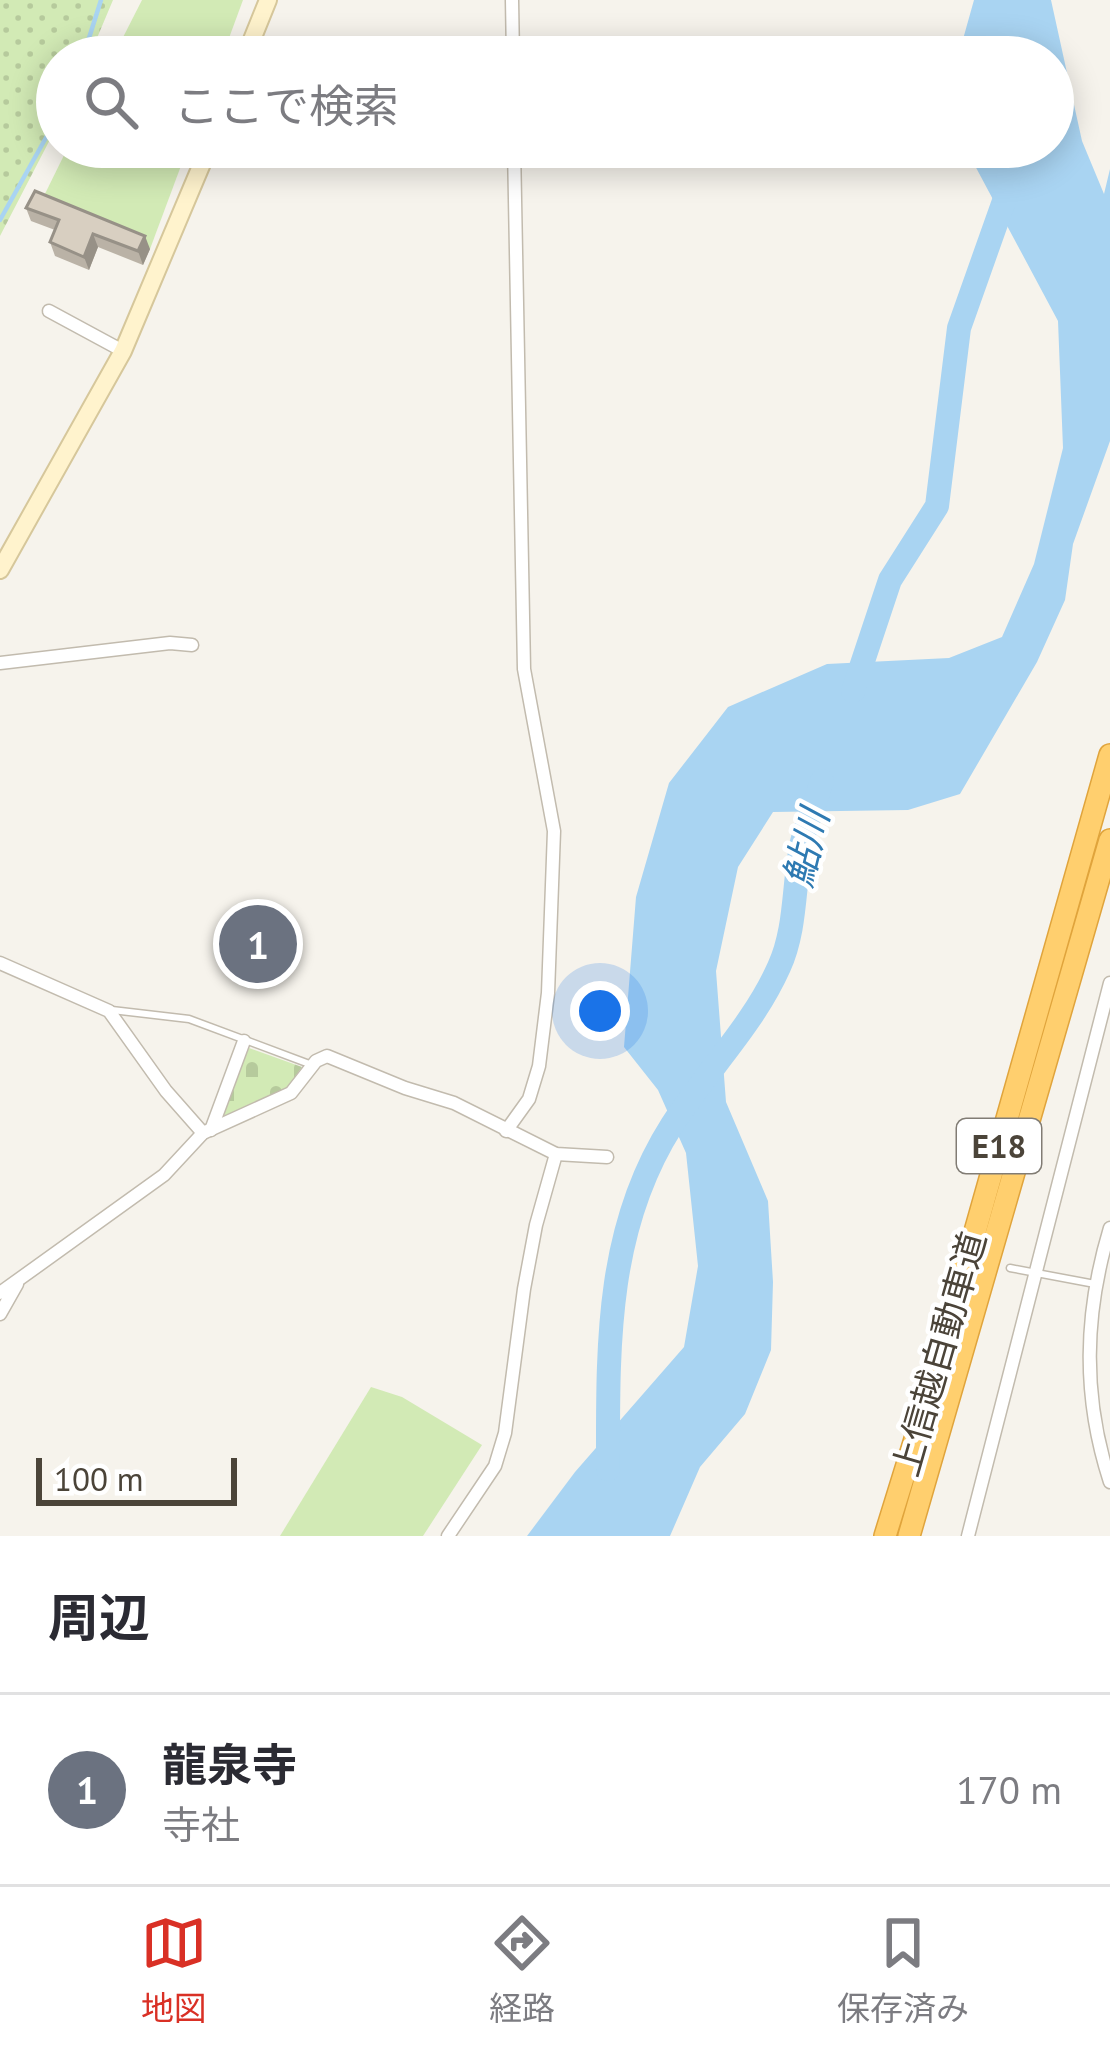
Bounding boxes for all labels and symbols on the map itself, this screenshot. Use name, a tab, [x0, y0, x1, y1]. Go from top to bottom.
water label: 鮎川	[771, 800, 841, 892]
pin: 1	[219, 899, 297, 989]
your location	[570, 981, 630, 1041]
road number: E18	[957, 1119, 1041, 1173]
street label: 上信越自動車道	[881, 1226, 996, 1481]
scale bar	[36, 1452, 237, 1505]

